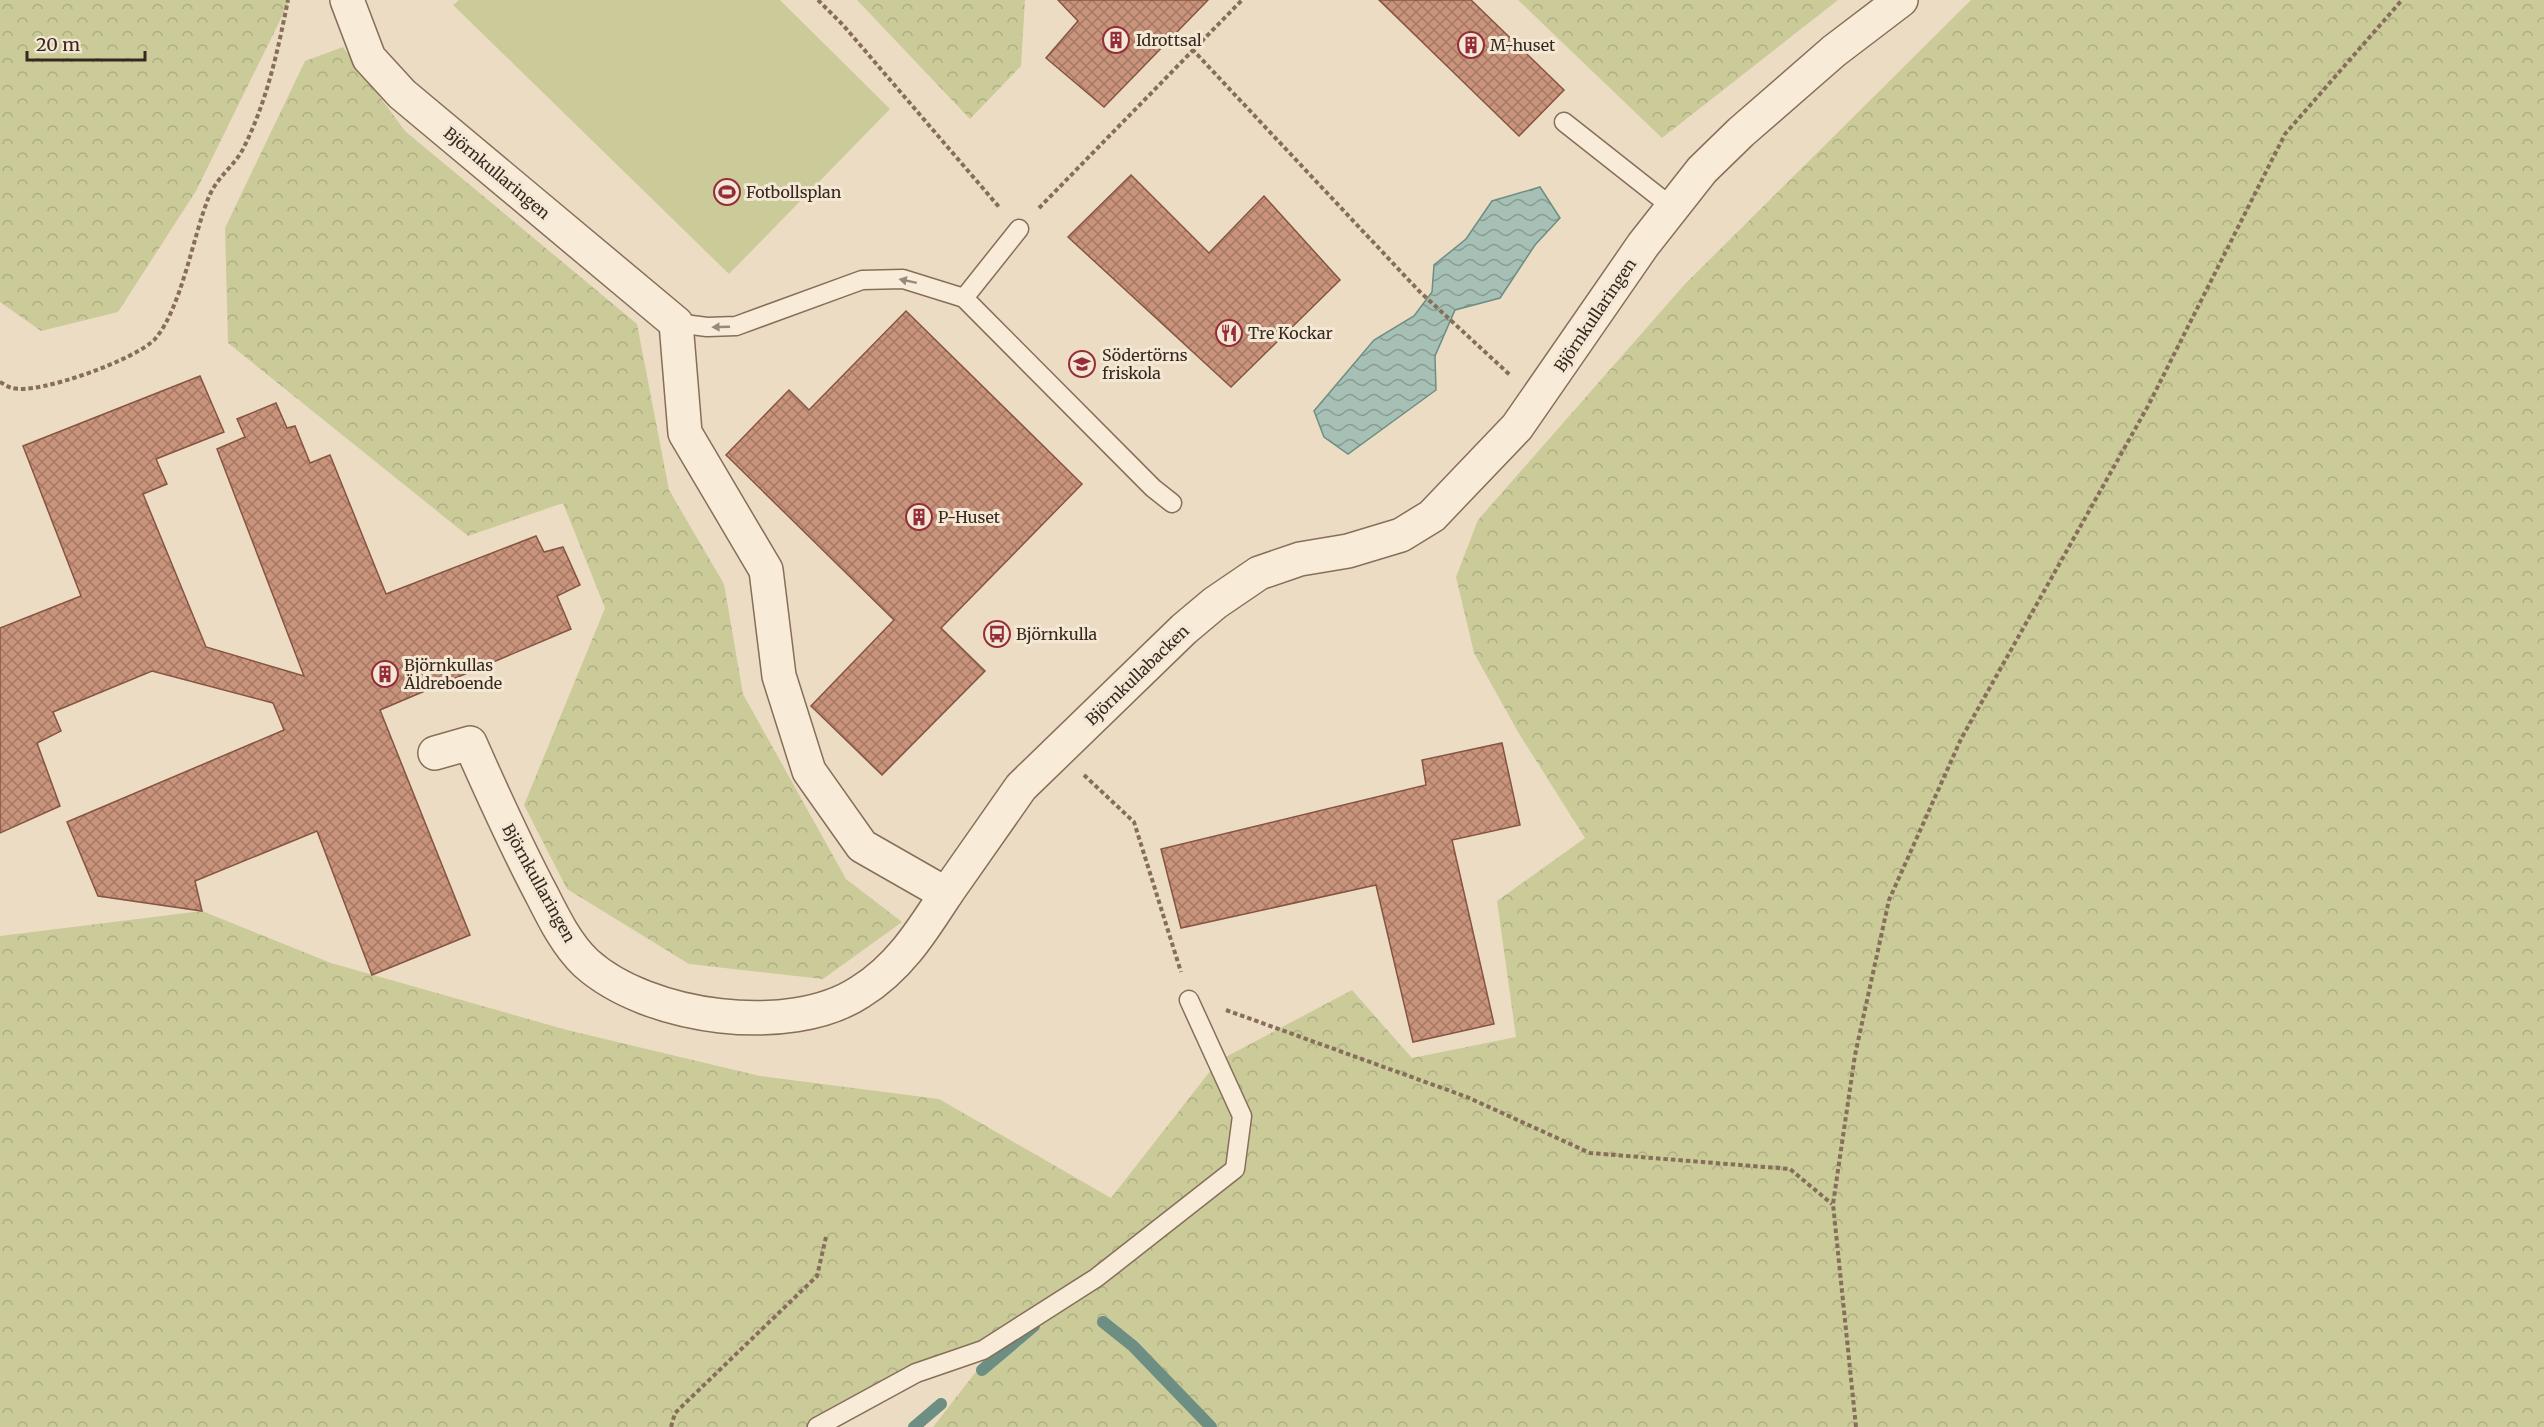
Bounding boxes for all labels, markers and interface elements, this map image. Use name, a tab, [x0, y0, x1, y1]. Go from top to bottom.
scale bar	[27, 24, 146, 62]
building icon: Idrottsal	[1101, 25, 1131, 55]
place label: Idrottsal	[1136, 30, 1202, 50]
building icon: M-huset	[1456, 30, 1486, 60]
text: 20 m	[36, 33, 80, 56]
place label: M-huset	[1490, 35, 1556, 55]
street label: Björnkullaringen	[440, 123, 554, 223]
sports icon: Fotbollsplan	[712, 177, 742, 207]
place label: Fotbollsplan	[746, 182, 842, 202]
street label: Björnkullaringen	[1550, 254, 1641, 376]
one-way arrow	[899, 276, 917, 286]
restaurant icon: Tre Kockar	[1214, 318, 1244, 348]
one-way arrow	[712, 322, 731, 331]
place label: Tre Kockar	[1248, 323, 1333, 343]
place label: Södertörns friskola	[1102, 345, 1188, 383]
school or university icon: Södertörns friskola	[1067, 349, 1097, 379]
building icon: P-Huset	[904, 502, 934, 532]
place label: P-Huset	[938, 507, 1001, 527]
bus stop icon: Björnkulla	[982, 619, 1012, 649]
street label: Björnkullabacken	[1081, 620, 1193, 729]
place label: Björnkulla	[1016, 624, 1098, 644]
place label: Björnkullas Äldreboende	[403, 655, 502, 693]
building icon: Björnkullas Äldreboende	[370, 659, 400, 689]
street label: Björnkullaringen	[498, 820, 580, 946]

